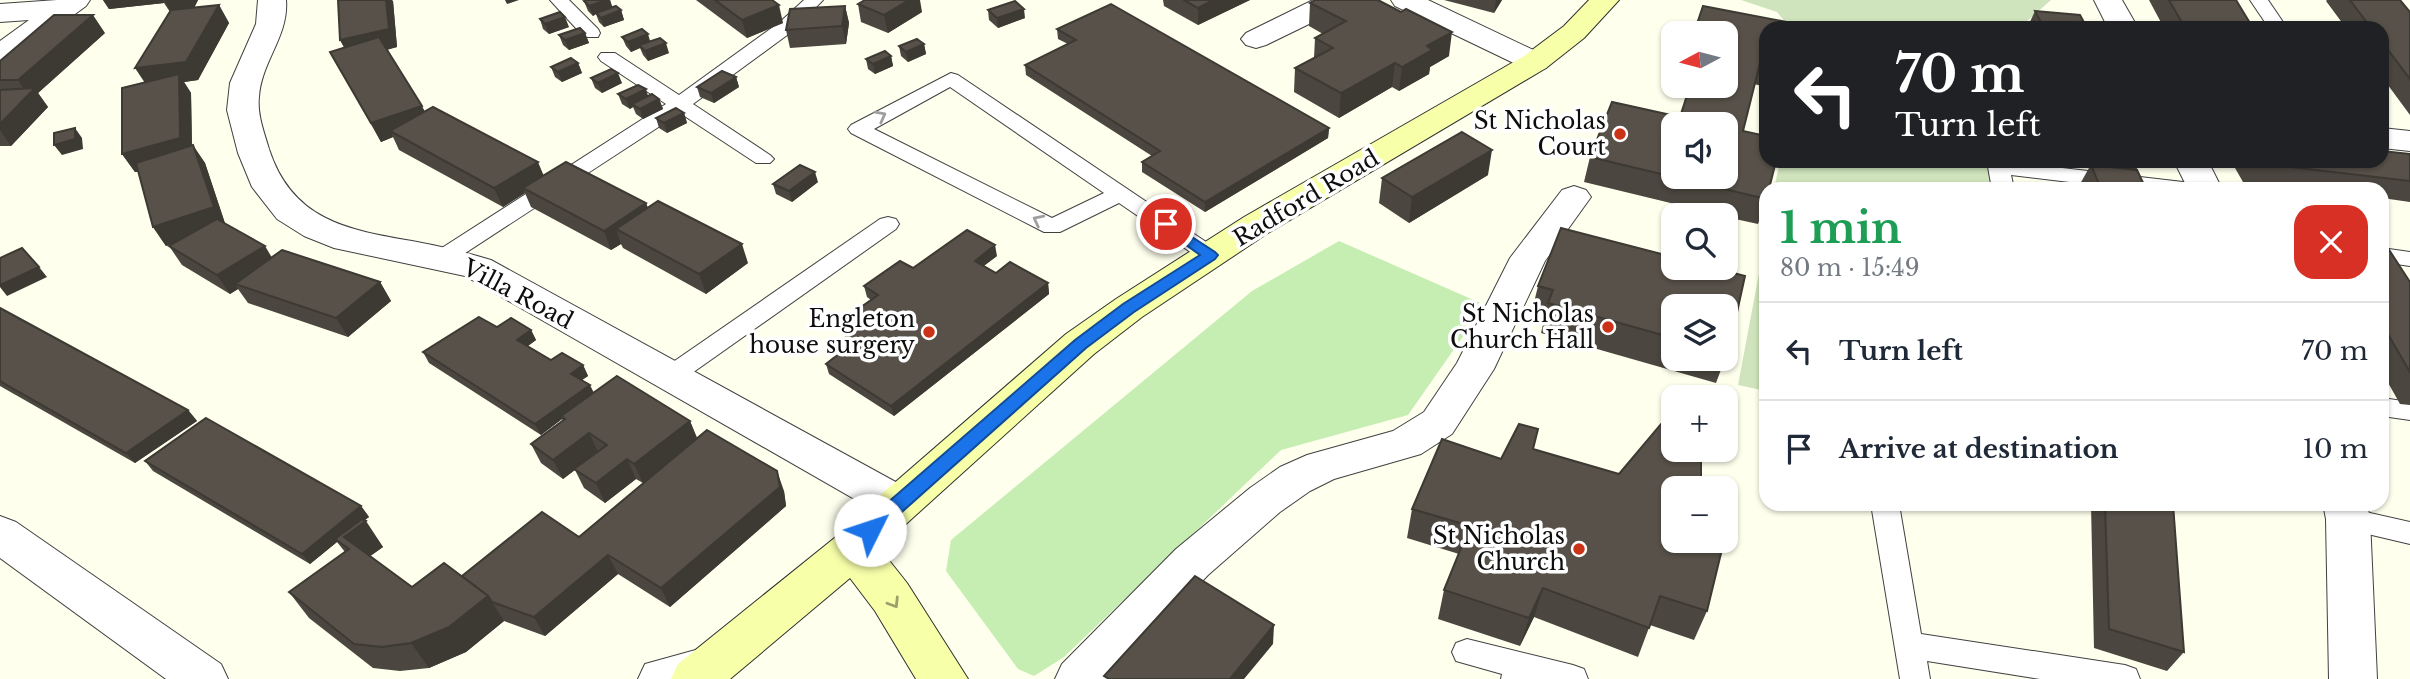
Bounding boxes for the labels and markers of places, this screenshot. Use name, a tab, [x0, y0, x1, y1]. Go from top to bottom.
place label: St Nicholas Court	[1474, 107, 1606, 161]
marker: St Nicholas Court	[1612, 126, 1628, 142]
pin	[1136, 194, 1196, 254]
place label: St Nicholas Church Hall	[1450, 300, 1594, 354]
place label: Engleton house surgery	[749, 305, 915, 359]
marker: St Nicholas Church Hall	[1600, 319, 1616, 335]
marker: Engleton house surgery	[921, 324, 937, 340]
place label: St Nicholas Church	[1433, 522, 1565, 576]
marker: St Nicholas Church	[1571, 541, 1587, 557]

